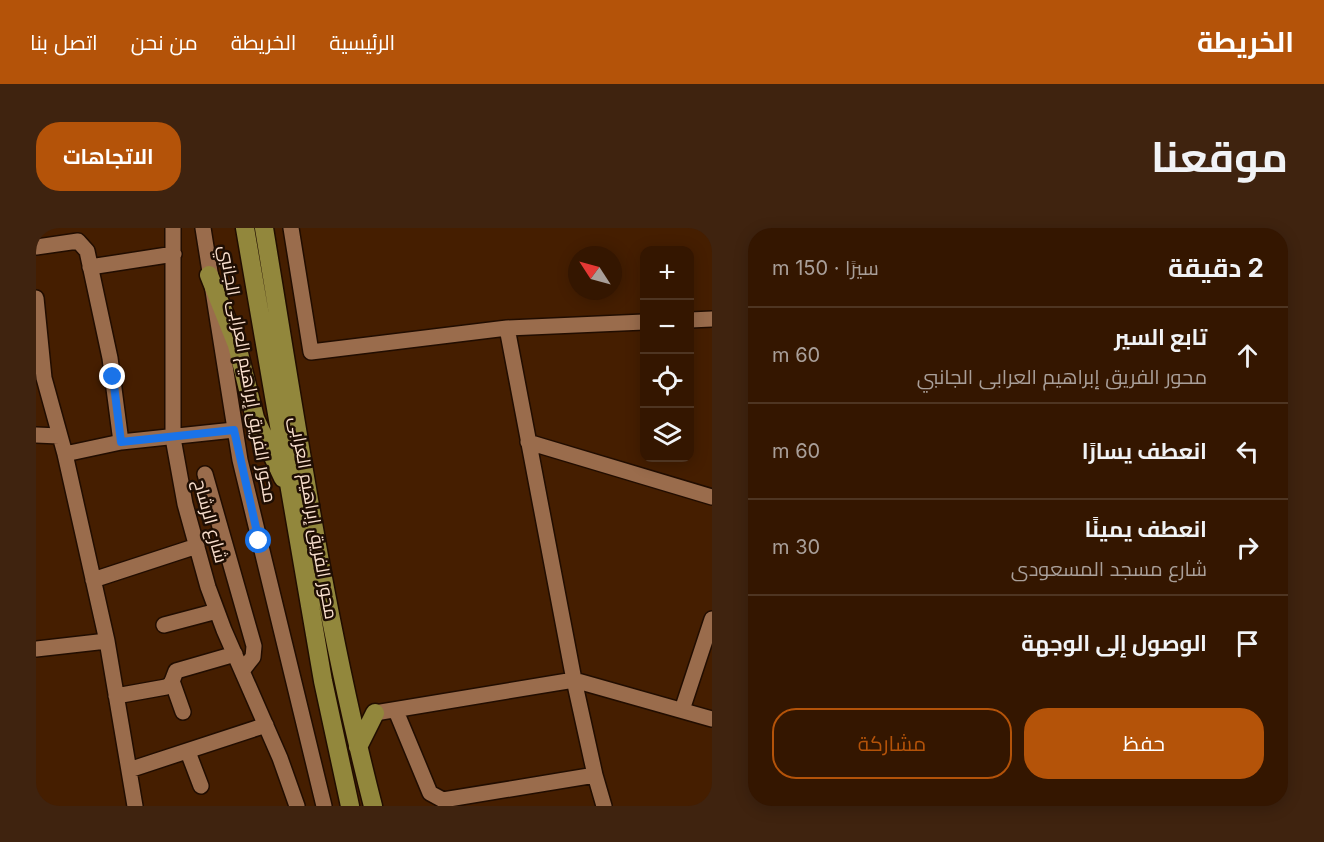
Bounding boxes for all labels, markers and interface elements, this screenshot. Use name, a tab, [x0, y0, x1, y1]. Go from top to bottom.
text: الخريطة	[1197, 25, 1294, 59]
text: اتصل بنا	[30, 30, 98, 55]
text: من نحن	[131, 30, 198, 55]
text: الخريطة	[231, 30, 296, 55]
text: الرئيسية	[329, 30, 395, 55]
button: الاتجاهات	[36, 122, 181, 191]
text: موقعنا	[1151, 131, 1288, 182]
street label: محور الفريق إبراهيم العرابى الجانبي	[211, 244, 281, 505]
north arrow	[568, 246, 622, 300]
map controls	[640, 246, 694, 462]
button: +	[640, 246, 694, 300]
text: 2 دقيقة	[1168, 252, 1264, 283]
text: سيرًا · 150 m	[772, 256, 879, 280]
button: −	[640, 300, 694, 354]
text: تابع السير	[1114, 324, 1207, 350]
icon: ahead	[1231, 339, 1264, 372]
text: 60 m	[772, 343, 820, 367]
button: locate	[640, 354, 694, 408]
route end	[99, 363, 125, 389]
text: محور الفريق إبراهيم العرابى الجانبي	[917, 365, 1207, 389]
button: layers	[640, 408, 694, 462]
street label: محور الفريق إبراهيم العرابى	[284, 415, 342, 621]
icon: left	[1231, 435, 1264, 468]
text: انعطف يسارًا	[1082, 438, 1207, 464]
text: 60 m	[772, 439, 820, 463]
street label: شارع الرشاح	[188, 477, 232, 566]
text: انعطف يمينًا	[1085, 516, 1207, 542]
route start	[245, 527, 271, 553]
icon: right	[1231, 531, 1264, 564]
text: 30 m	[772, 535, 820, 559]
text: شارع مسجد المسعودى	[1011, 557, 1207, 581]
icon: arrive	[1231, 627, 1264, 660]
text: الوصول إلى الوجهة	[1021, 630, 1207, 656]
button: مشاركة	[772, 708, 1012, 779]
button: حفظ	[1024, 708, 1264, 779]

